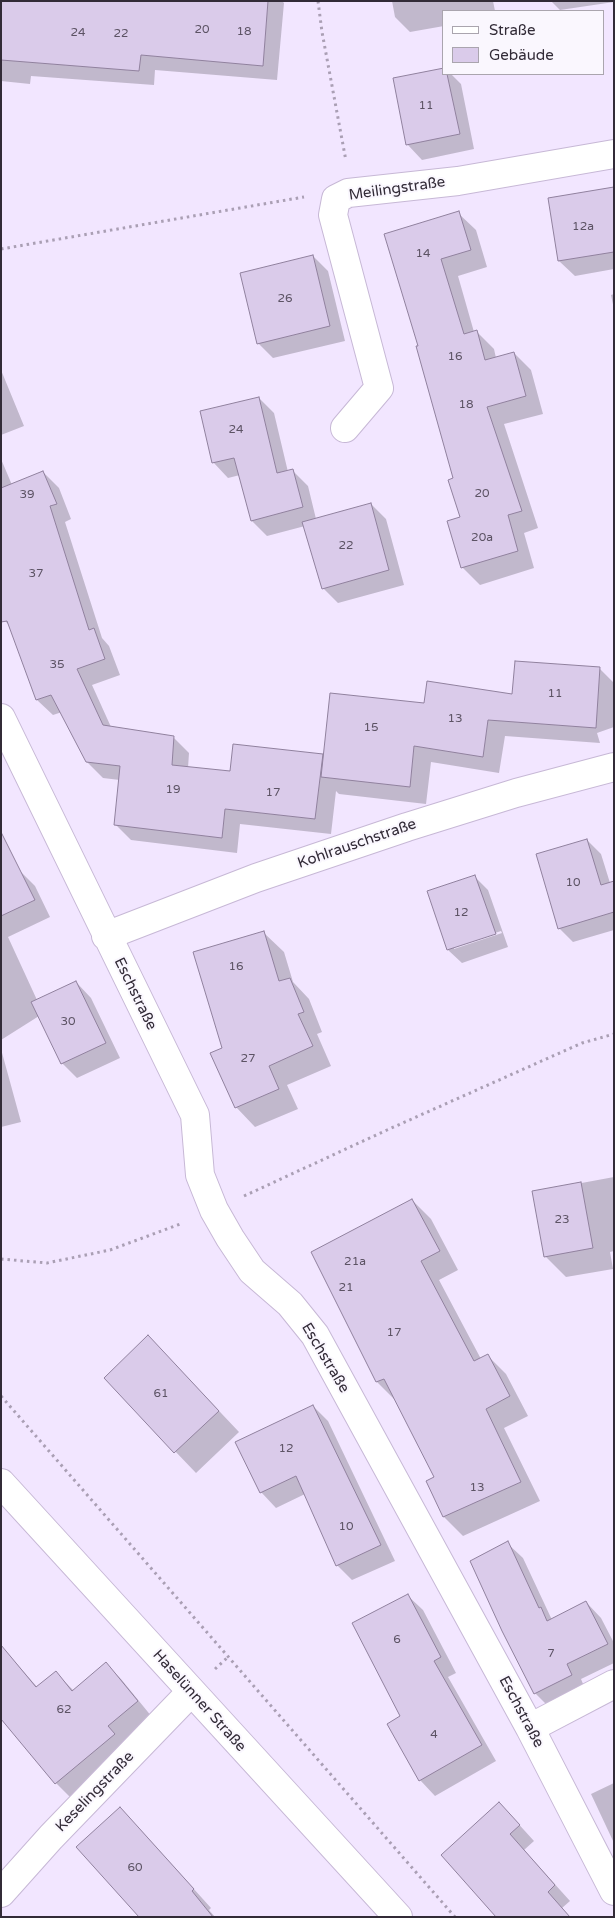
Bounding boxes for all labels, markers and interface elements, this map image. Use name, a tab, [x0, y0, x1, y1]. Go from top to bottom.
legend	[442, 10, 605, 75]
text: Straße	[489, 21, 535, 39]
house number: 20	[194, 23, 210, 37]
house number: 18	[236, 25, 252, 39]
house number: 24	[70, 26, 86, 40]
house number: 22	[113, 27, 129, 41]
text: Gebäude	[489, 46, 554, 64]
house number: 11	[418, 99, 434, 113]
street label: Meilingstraße	[348, 173, 446, 205]
house number: 12a	[572, 220, 594, 234]
house number: 14	[415, 247, 431, 261]
house number: 26	[277, 292, 293, 306]
house number: 16	[447, 350, 463, 364]
house number: 18	[458, 398, 474, 412]
house number: 24	[228, 423, 244, 437]
house number: 20	[474, 487, 490, 501]
house number: 39	[19, 488, 35, 502]
house number: 20a	[471, 531, 493, 545]
house number: 22	[338, 539, 354, 553]
house number: 37	[28, 567, 44, 581]
house number: 35	[49, 658, 65, 672]
house number: 11	[547, 687, 563, 701]
house number: 13	[447, 712, 463, 726]
house number: 15	[363, 721, 379, 735]
house number: 19	[165, 783, 181, 797]
house number: 17	[265, 786, 281, 800]
street label: Kohlrauschstraße	[295, 815, 419, 873]
house number: 10	[565, 876, 581, 890]
house number: 12	[453, 906, 469, 920]
street label: Eschstraße	[110, 955, 160, 1033]
house number: 16	[228, 960, 244, 974]
house number: 30	[60, 1015, 76, 1029]
house number: 27	[240, 1052, 256, 1066]
house number: 23	[554, 1213, 570, 1227]
house number: 21a	[344, 1255, 366, 1269]
house number: 21	[338, 1281, 354, 1295]
street label: Eschstraße	[297, 1320, 353, 1396]
house number: 17	[386, 1326, 402, 1340]
house number: 61	[153, 1387, 169, 1401]
house number: 12	[278, 1442, 294, 1456]
house number: 13	[469, 1481, 485, 1495]
house number: 10	[338, 1520, 354, 1534]
house number: 6	[393, 1633, 401, 1647]
street label: Haselünner Straße	[148, 1646, 250, 1756]
house number: 7	[547, 1647, 555, 1661]
street label: Eschstraße	[495, 1673, 547, 1751]
house number: 62	[56, 1703, 72, 1717]
house number: 4	[430, 1728, 438, 1742]
street label: Keselingstraße	[52, 1748, 138, 1836]
house number: 60	[127, 1861, 143, 1875]

